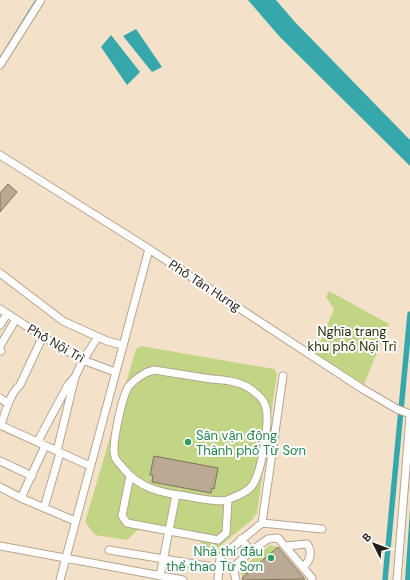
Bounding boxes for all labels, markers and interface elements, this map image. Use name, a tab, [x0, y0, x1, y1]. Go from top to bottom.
street label: Phố Tân Hưng	[165, 256, 244, 315]
street label: Phố Nội Trì	[24, 320, 87, 367]
park label: Nghĩa trang khu phố Nội Trì	[308, 323, 396, 355]
place label: Sân vận động Thành phố Từ Sơn	[196, 427, 306, 459]
marker: Sân vận động Thành phố Từ Sơn	[183, 437, 193, 447]
north arrow	[354, 524, 394, 564]
text: B	[359, 530, 374, 545]
place label: Nhà thi đấu thể thao Từ Sơn	[166, 543, 263, 575]
marker: Nhà thi đấu thể thao Từ Sơn	[266, 553, 276, 563]

